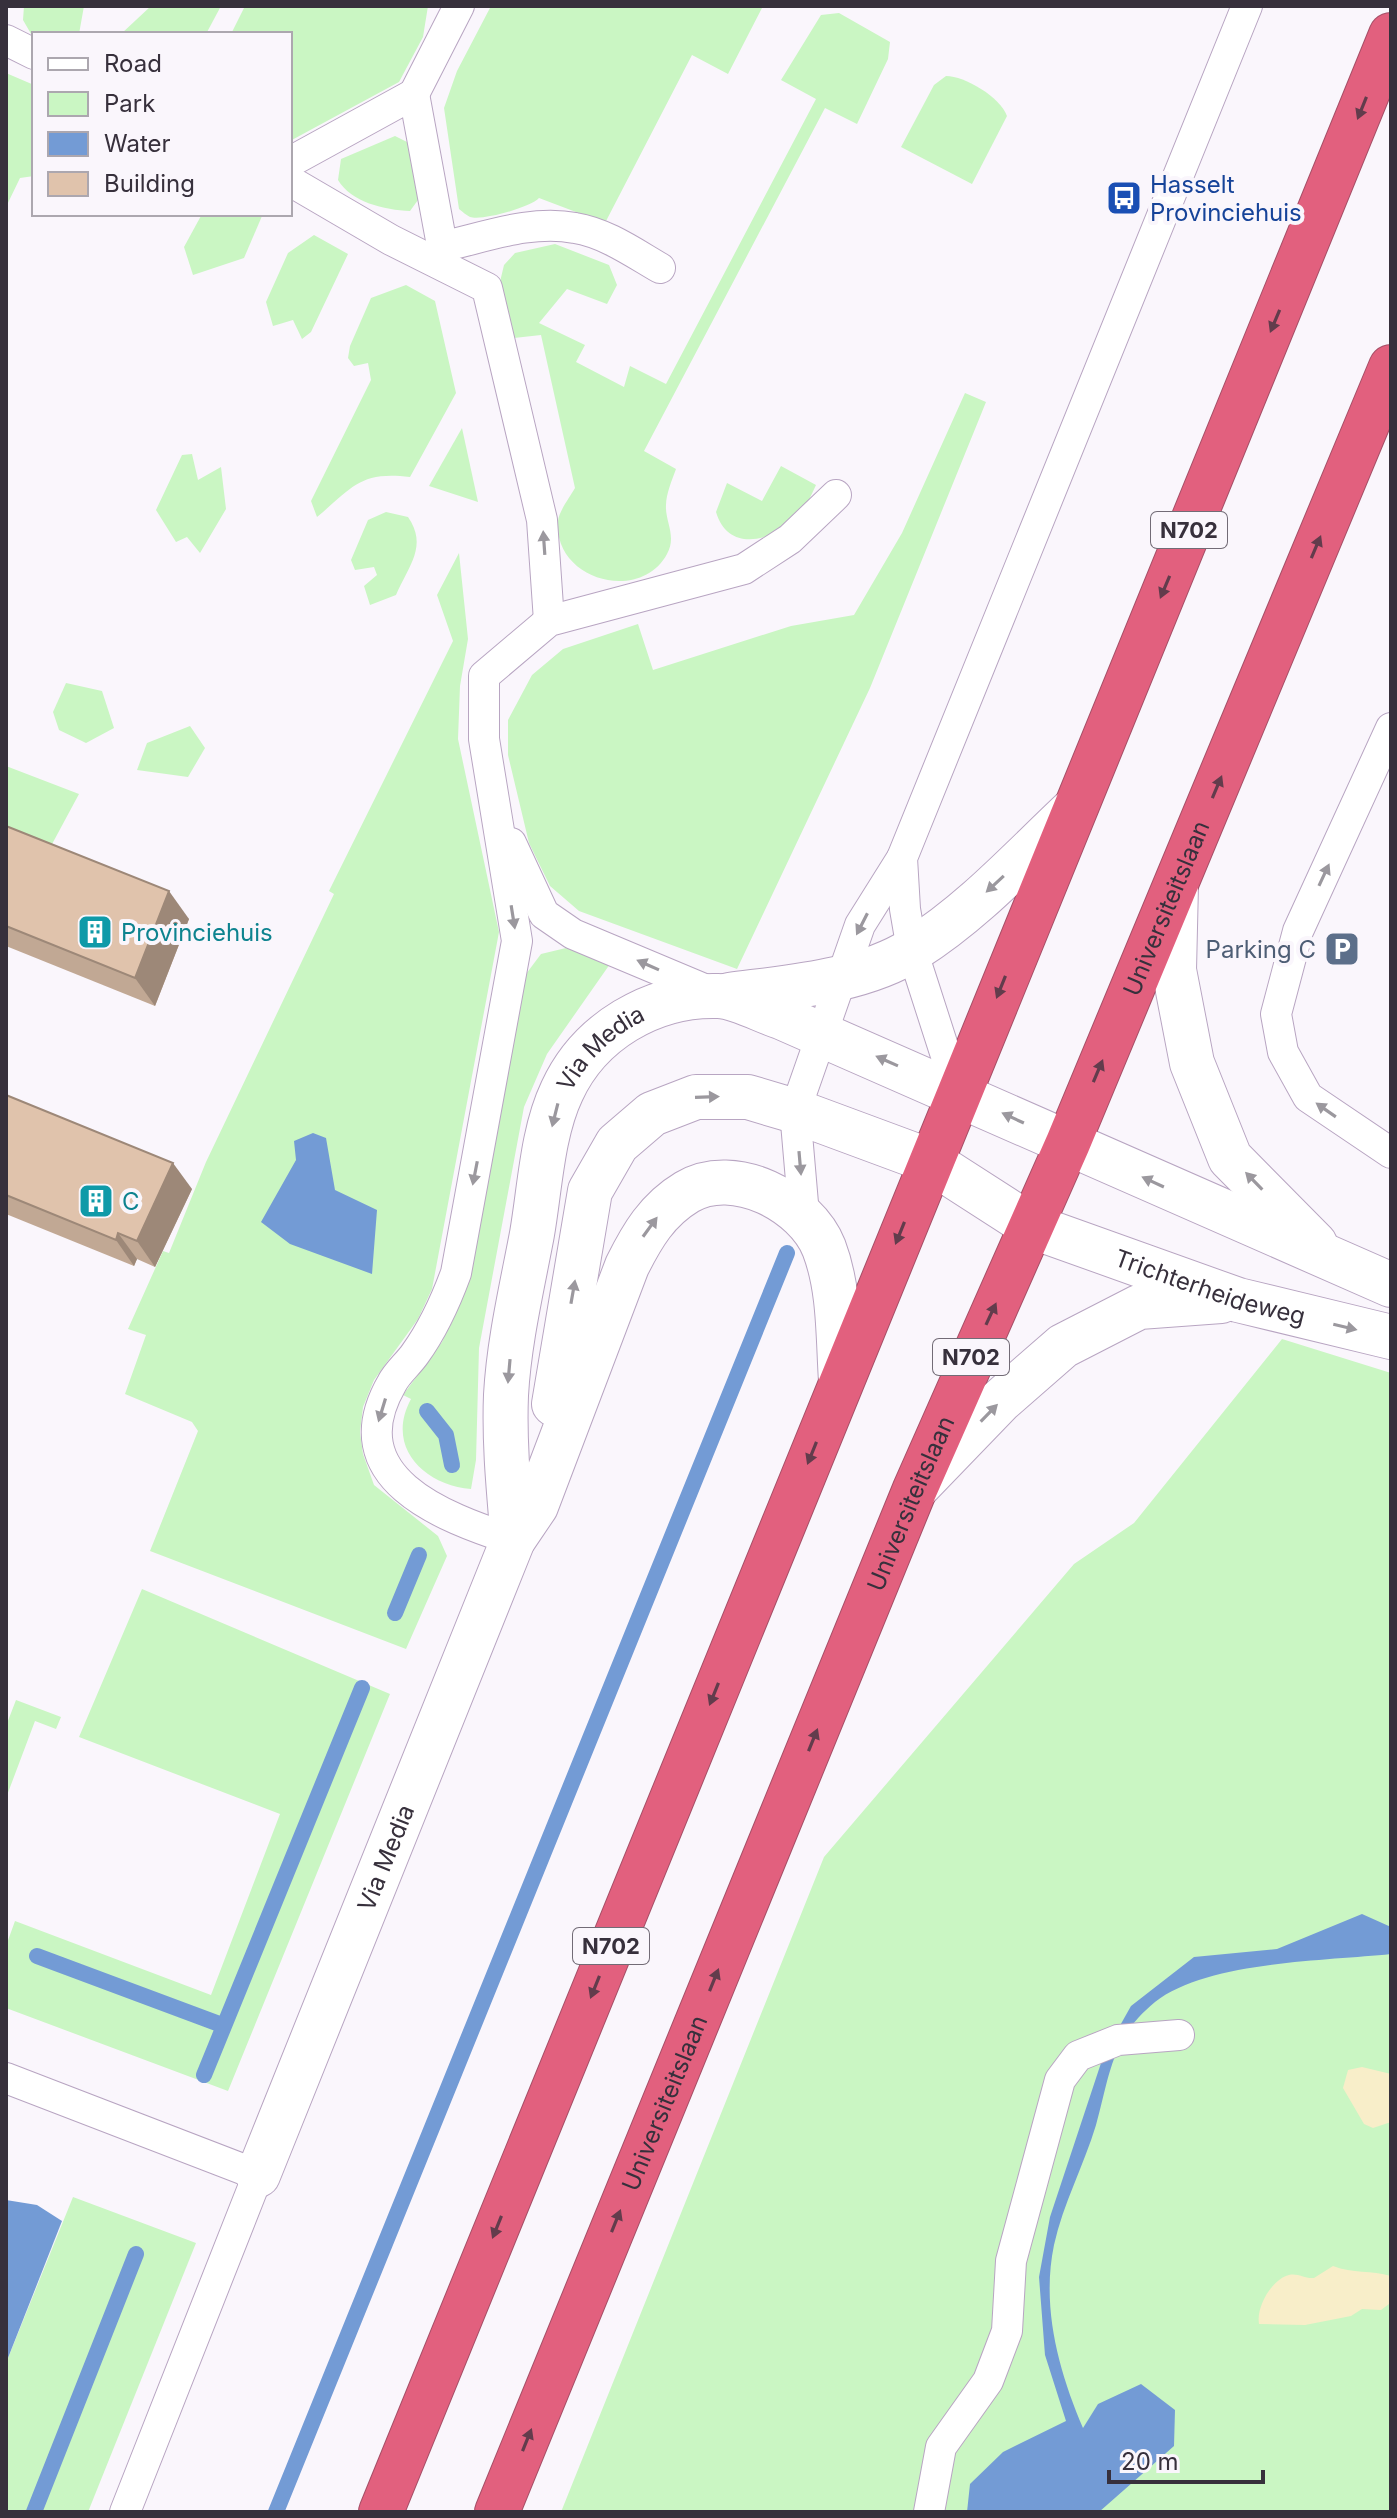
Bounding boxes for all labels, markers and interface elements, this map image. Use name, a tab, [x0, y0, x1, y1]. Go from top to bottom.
legend	[32, 32, 292, 216]
text: Road	[104, 49, 162, 78]
text: Park	[104, 89, 155, 118]
one-way arrow	[1355, 96, 1368, 120]
text: Water	[104, 129, 171, 158]
text: Building	[104, 169, 195, 198]
place label: Hasselt Provinciehuis	[1150, 170, 1302, 227]
bus stop icon: Hasselt Provinciehuis	[1105, 179, 1143, 217]
one-way arrow	[1269, 309, 1282, 333]
road number: N702	[1151, 512, 1227, 548]
one-way arrow	[537, 530, 550, 555]
one-way arrow	[1310, 535, 1323, 558]
one-way arrow	[1158, 575, 1171, 599]
one-way arrow	[1210, 775, 1223, 799]
street label: Universiteitslaan	[1116, 816, 1215, 1000]
one-way arrow	[1317, 864, 1331, 887]
one-way arrow	[986, 874, 1005, 892]
one-way arrow	[508, 905, 520, 930]
building icon: Provinciehuis	[76, 913, 114, 951]
one-way arrow	[855, 913, 869, 936]
place label: Provinciehuis	[121, 918, 273, 947]
parking icon: Parking C	[1323, 930, 1361, 968]
place label: Parking C	[1206, 935, 1316, 964]
one-way arrow	[636, 958, 660, 971]
one-way arrow	[995, 975, 1008, 999]
street label: Via Media	[550, 999, 649, 1095]
one-way arrow	[875, 1054, 899, 1068]
one-way arrow	[1092, 1059, 1105, 1083]
one-way arrow	[695, 1091, 720, 1104]
one-way arrow	[549, 1103, 561, 1128]
one-way arrow	[1316, 1103, 1337, 1118]
one-way arrow	[1001, 1111, 1025, 1125]
one-way arrow	[793, 1151, 806, 1176]
one-way arrow	[469, 1161, 481, 1186]
one-way arrow	[1245, 1172, 1263, 1191]
one-way arrow	[1141, 1176, 1165, 1189]
building icon: C	[77, 1182, 115, 1220]
place label: C	[122, 1187, 140, 1216]
one-way arrow	[641, 1217, 657, 1238]
one-way arrow	[894, 1221, 907, 1245]
street label: Trichterheideweg	[1111, 1243, 1308, 1330]
one-way arrow	[567, 1279, 580, 1304]
one-way arrow	[984, 1303, 997, 1326]
one-way arrow	[1333, 1321, 1358, 1334]
road number: N702	[933, 1339, 1009, 1375]
one-way arrow	[502, 1359, 515, 1384]
one-way arrow	[375, 1398, 387, 1422]
one-way arrow	[980, 1403, 998, 1422]
street label: Universiteitslaan	[860, 1411, 960, 1595]
one-way arrow	[805, 1441, 818, 1465]
one-way arrow	[707, 1682, 720, 1706]
one-way arrow	[806, 1728, 819, 1752]
street label: Via Media	[351, 1800, 420, 1915]
road number: N702	[573, 1928, 649, 1964]
one-way arrow	[708, 1968, 721, 1992]
one-way arrow	[588, 1975, 601, 1999]
street label: Universiteitslaan	[615, 2011, 713, 2195]
one-way arrow	[609, 2209, 622, 2233]
one-way arrow	[490, 2215, 503, 2239]
one-way arrow	[520, 2428, 533, 2452]
scale bar	[1109, 2434, 1263, 2484]
text: 20 m	[1121, 2447, 1179, 2476]

